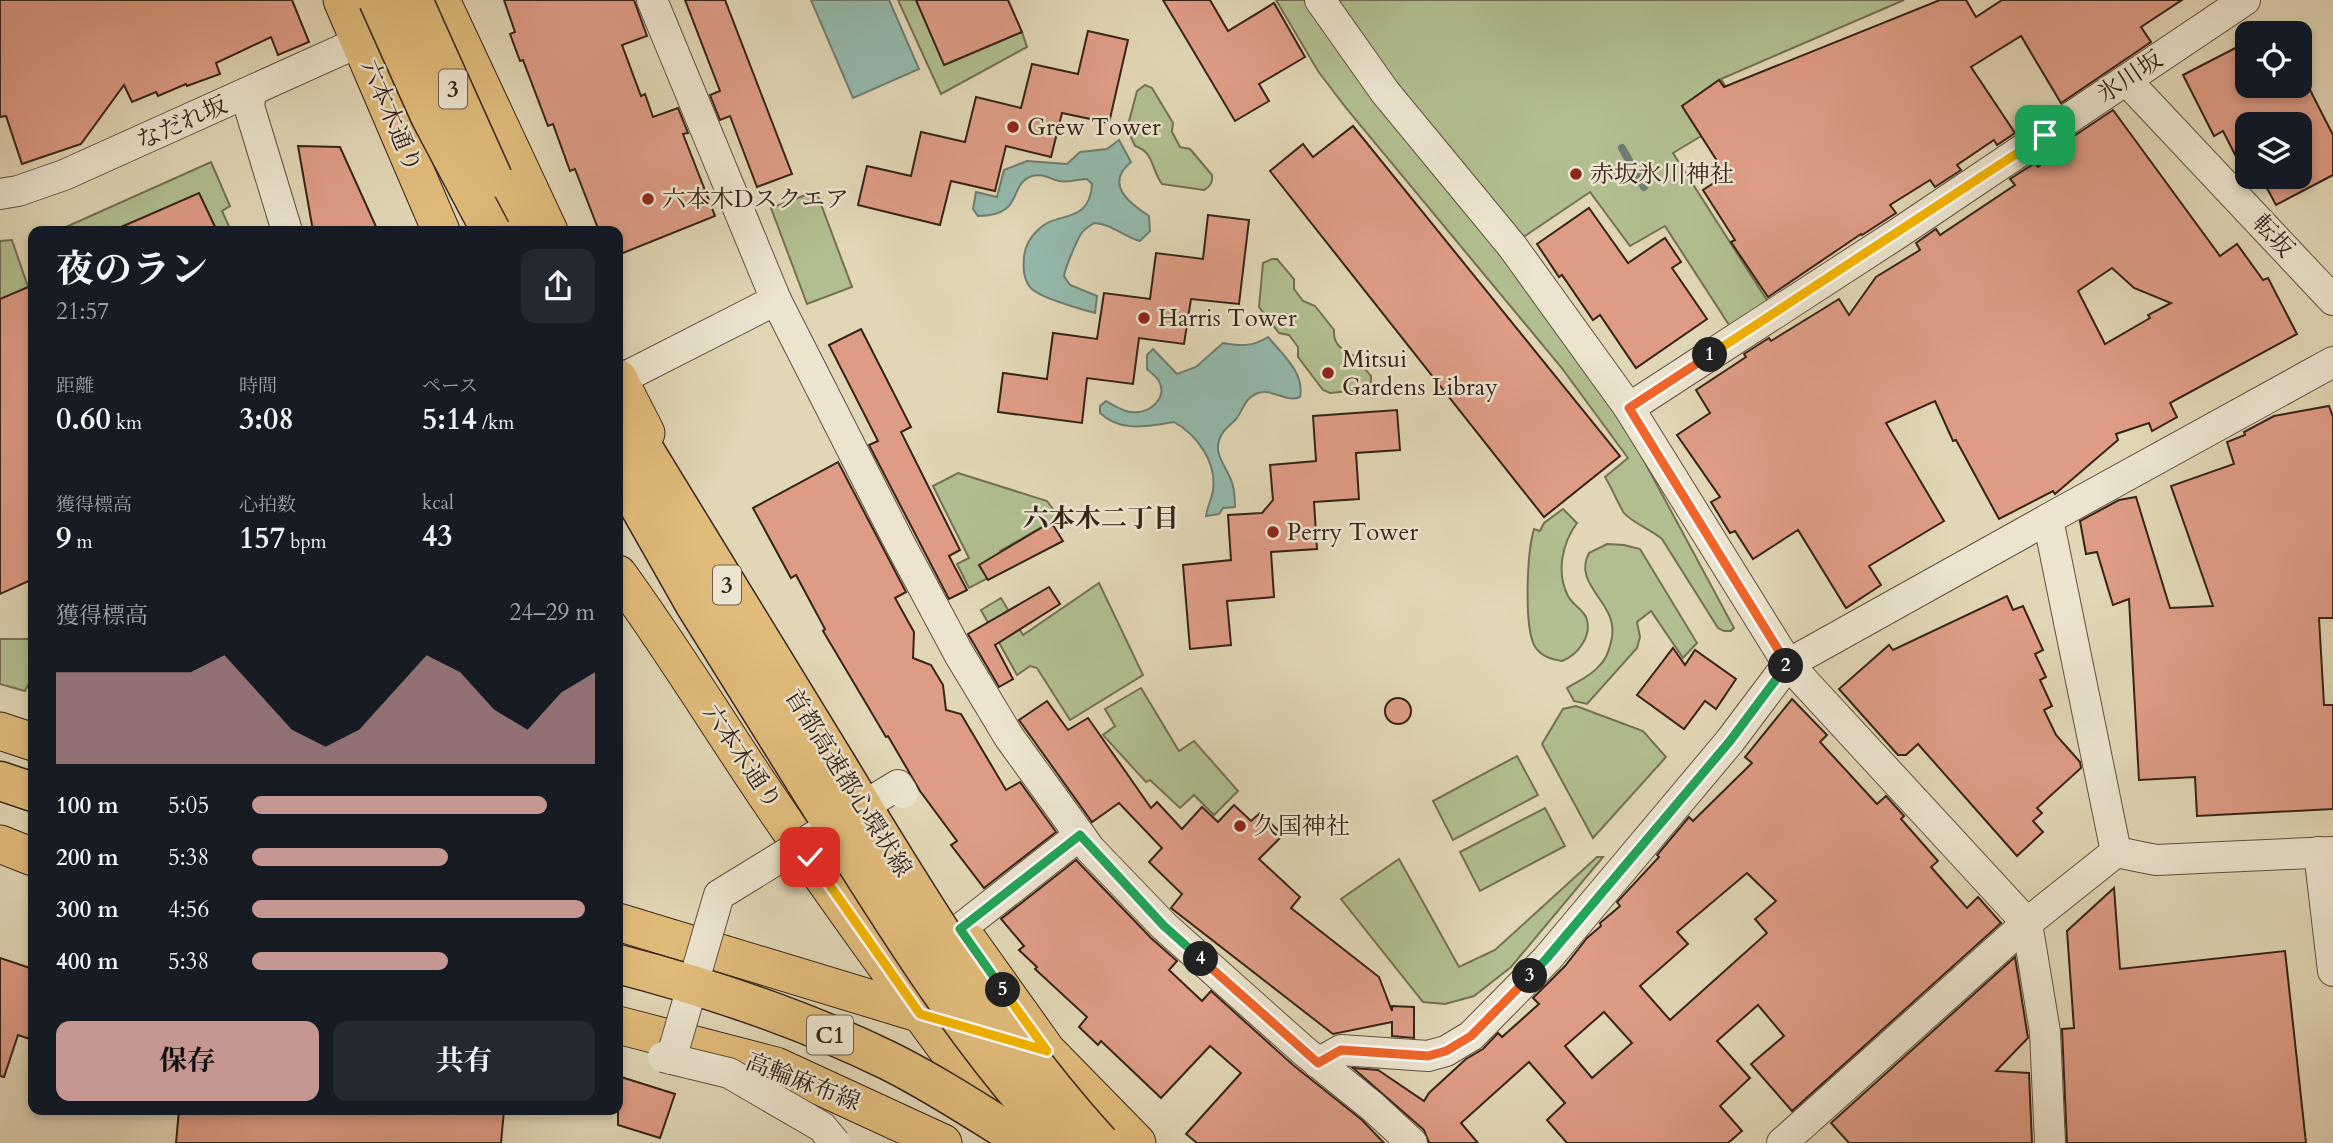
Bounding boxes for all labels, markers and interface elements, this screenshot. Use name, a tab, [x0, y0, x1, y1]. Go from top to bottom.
map controls	[2235, 21, 2312, 189]
button: locate	[2235, 21, 2312, 98]
street label: 氷川坂	[2091, 43, 2169, 111]
street label: 六本木通り	[352, 54, 430, 178]
road number: 3	[439, 69, 467, 108]
street label: なだれ坂	[131, 88, 233, 158]
pin	[2015, 105, 2075, 165]
place label: Grew Tower	[1027, 111, 1161, 144]
button: layers	[2235, 112, 2312, 189]
icon: arrive	[2026, 116, 2064, 154]
marker: Grew Tower	[1005, 119, 1021, 135]
place label: 赤坂氷川神社	[1590, 158, 1734, 191]
marker: 赤坂氷川神社	[1568, 166, 1584, 182]
place label: 六本木Dスクエア	[662, 183, 849, 216]
marker: 六本木Dスクエア	[640, 191, 656, 207]
street label: 転坂	[2245, 207, 2301, 265]
text: 夜のラン	[56, 244, 208, 296]
button: share	[521, 249, 595, 323]
text: 21:57	[56, 296, 109, 327]
place label: Harris Tower	[1158, 302, 1297, 335]
marker: Harris Tower	[1136, 310, 1152, 326]
pin: 1	[1692, 338, 1728, 372]
text: 1	[1705, 341, 1714, 367]
place label: Mitsui Gardens Libray	[1342, 343, 1498, 404]
marker: Mitsui Gardens Libray	[1320, 365, 1336, 381]
text: 距離	[56, 373, 94, 399]
text: 時間	[239, 373, 277, 399]
text: ペース	[422, 373, 478, 399]
text: 0.60	[56, 399, 111, 440]
text: 3:08	[239, 399, 294, 440]
text: 5:14	[422, 399, 477, 440]
text: km	[111, 410, 142, 436]
text: /km	[477, 410, 514, 436]
text: kcal	[422, 490, 454, 516]
text: 獲得標高	[56, 492, 132, 518]
text: 心拍数	[239, 492, 296, 518]
district label: 六本木二丁目	[1023, 501, 1179, 536]
text: 43	[422, 516, 453, 557]
place label: Perry Tower	[1287, 516, 1418, 549]
text: 9	[56, 518, 71, 559]
text: 157	[239, 518, 285, 559]
marker: Perry Tower	[1265, 524, 1281, 540]
text: m	[71, 529, 93, 555]
text: bpm	[285, 529, 327, 555]
road number: 3	[713, 566, 741, 604]
text: 24–29 m	[510, 597, 595, 628]
text: 獲得標高	[56, 600, 148, 631]
pin: 2	[1768, 648, 1803, 684]
text: 2	[1781, 652, 1790, 678]
street label: 首都高速都心環状線	[777, 683, 919, 883]
street label: 六本木通り	[695, 698, 789, 816]
text: 100 m	[56, 790, 119, 821]
text: 5:05	[168, 790, 209, 821]
place label: 久国神社	[1254, 810, 1350, 843]
marker: 久国神社	[1232, 818, 1248, 834]
pin	[780, 827, 840, 887]
icon: check	[791, 838, 829, 876]
text: 200 m	[56, 842, 119, 873]
text: 5:38	[168, 842, 209, 873]
text: 300 m	[56, 894, 119, 925]
text: 4:56	[168, 894, 209, 925]
pin: 4	[1184, 942, 1218, 976]
text: 4	[1196, 945, 1205, 971]
text: 400 m	[56, 946, 119, 977]
text: 5:38	[168, 946, 209, 977]
pin: 3	[1512, 958, 1548, 993]
text: 3	[1525, 962, 1534, 988]
pin: 5	[986, 972, 1020, 1007]
text: 5	[998, 976, 1007, 1002]
road number: C1	[807, 1016, 853, 1054]
button: 保存	[56, 1021, 319, 1101]
button: 共有	[333, 1021, 595, 1101]
street label: 高輪麻布線	[741, 1045, 865, 1119]

